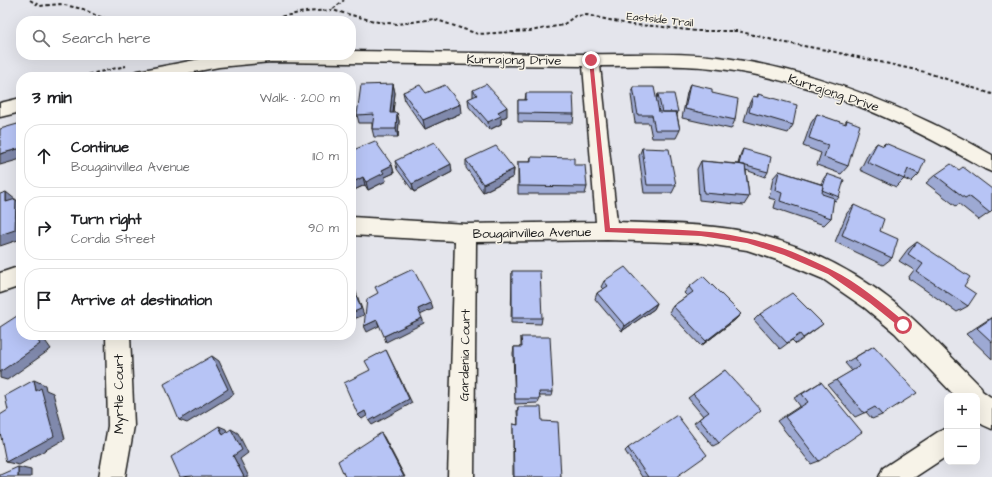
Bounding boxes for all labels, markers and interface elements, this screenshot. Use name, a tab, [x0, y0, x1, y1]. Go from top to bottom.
street label: Eastside Trail	[626, 9, 694, 30]
search box	[16, 16, 356, 60]
icon: search	[30, 27, 52, 49]
text: Search here	[62, 28, 151, 49]
street label: Kurrajong Drive	[466, 50, 562, 71]
route end	[582, 51, 600, 69]
street label: Kurrajong Drive	[786, 70, 882, 117]
text: 3 min	[32, 86, 72, 110]
text: Walk · 200 m	[260, 89, 340, 107]
text: Continue	[71, 137, 129, 158]
icon: ahead	[33, 145, 55, 167]
text: 110 m	[312, 147, 339, 165]
text: Bougainvillea Avenue	[71, 158, 190, 176]
text: Turn right	[71, 209, 142, 230]
icon: right	[33, 217, 55, 239]
text: 90 m	[308, 219, 339, 237]
street label: Bougainvillea Avenue	[472, 223, 592, 244]
text: Cordia Street	[71, 230, 155, 248]
icon: arrive	[33, 289, 55, 311]
text: Arrive at destination	[71, 290, 212, 311]
street label: Gardenia Court	[455, 308, 475, 401]
route start	[894, 316, 912, 334]
street label: Myrtle Court	[110, 353, 129, 434]
map controls	[944, 393, 980, 465]
button: +	[944, 393, 980, 429]
button: −	[944, 429, 980, 465]

